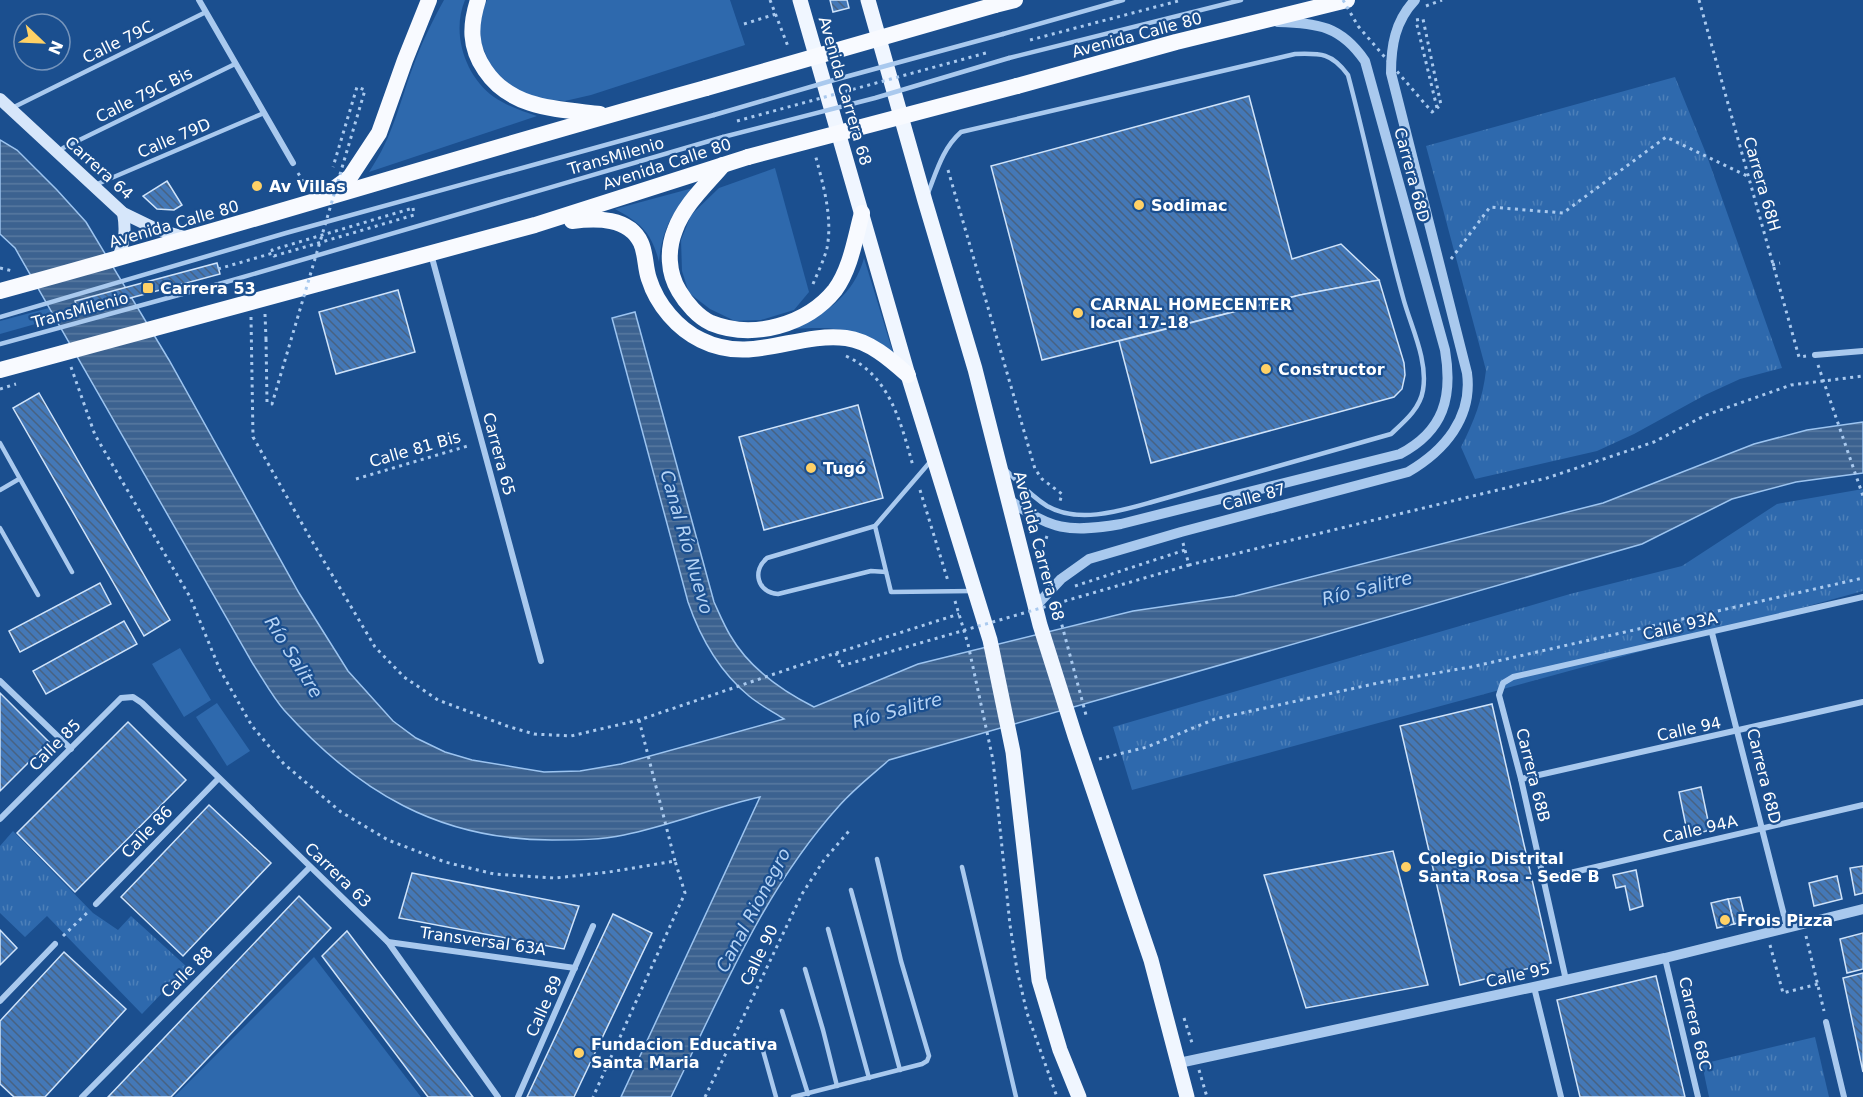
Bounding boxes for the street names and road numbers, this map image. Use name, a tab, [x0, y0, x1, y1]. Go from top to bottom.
street label: Avenida Calle 80	[1070, 8, 1204, 62]
street label: Avenida Carrera 68	[815, 14, 875, 168]
street label: Calle 79C	[80, 17, 156, 67]
street label: Calle 79C Bis	[93, 63, 195, 127]
street label: Calle 79D	[135, 114, 213, 162]
street label: Carrera 68D	[1390, 125, 1434, 225]
street label: Carrera 64	[61, 132, 137, 204]
street label: TransMilenio	[565, 133, 666, 179]
street label: Avenida Calle 80	[600, 134, 734, 194]
street label: Carrera 68H	[1739, 135, 1785, 233]
street label: Avenida Calle 80	[107, 196, 241, 252]
street label: TransMilenio	[29, 288, 130, 332]
street label: Carrera 65	[479, 410, 519, 498]
street label: Calle 81 Bis	[367, 427, 463, 471]
street label: Avenida Carrera 68	[1010, 469, 1068, 623]
street label: Calle 87	[1220, 479, 1288, 515]
street label: Calle 93A	[1641, 608, 1719, 644]
street label: Calle 94	[1655, 713, 1723, 745]
street label: Calle 85	[25, 715, 85, 775]
street label: Carrera 68B	[1512, 726, 1554, 824]
street label: Carrera 68D	[1743, 726, 1785, 826]
street label: Calle 86	[118, 802, 176, 862]
street label: Calle 94A	[1661, 811, 1739, 847]
street label: Carrera 63	[301, 839, 375, 911]
street label: Calle 90	[736, 922, 782, 988]
street label: Transversal 63A	[418, 923, 547, 959]
street label: Calle 88	[157, 942, 217, 1002]
street label: Calle 95	[1484, 959, 1552, 991]
street label: Calle 89	[522, 972, 566, 1040]
street label: Carrera 68C	[1675, 975, 1715, 1073]

